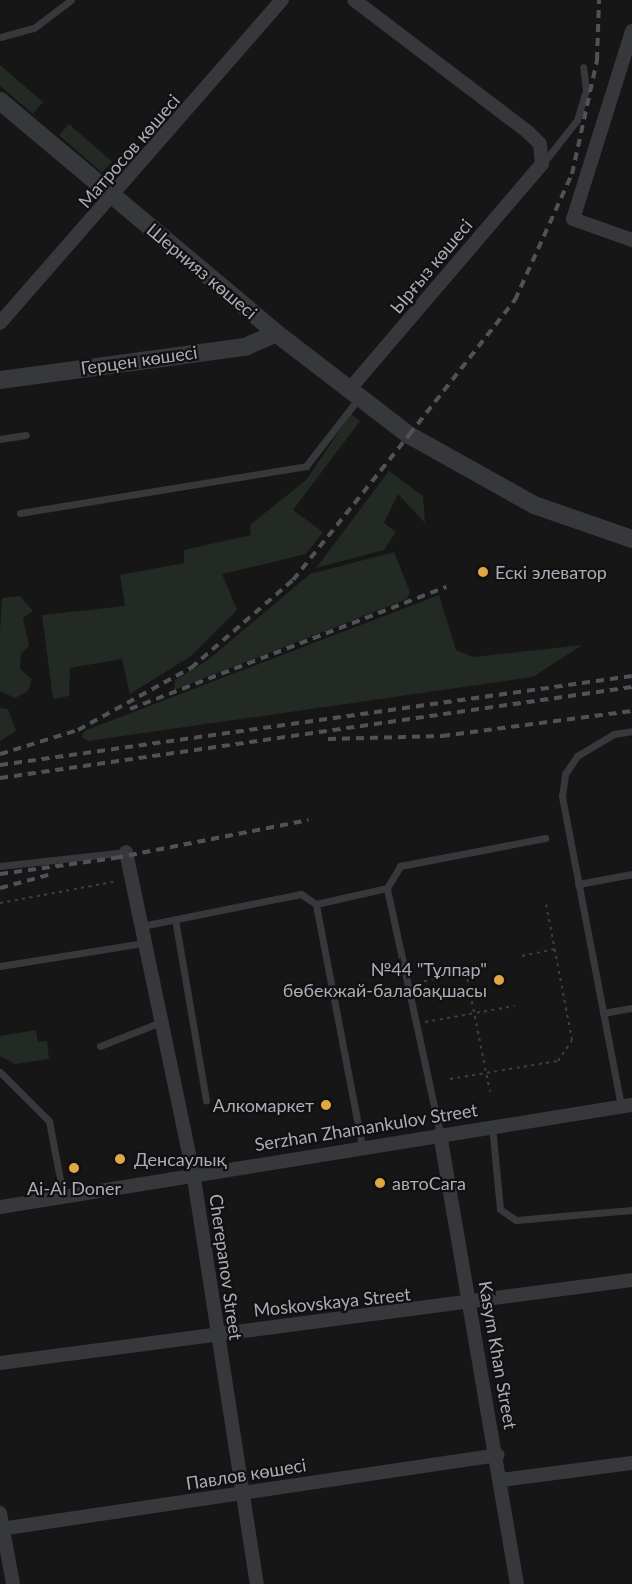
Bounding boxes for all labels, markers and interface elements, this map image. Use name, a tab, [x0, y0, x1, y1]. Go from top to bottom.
street label: Матросов көшесі	[74, 90, 184, 212]
street label: Ырғыз көшесі	[385, 214, 477, 318]
street label: Шернияз көшесі	[143, 219, 261, 323]
street label: Герцен көшесі	[79, 341, 199, 379]
place label: Ескі элеватор	[495, 561, 607, 583]
marker: Ескі элеватор	[476, 565, 490, 579]
place label: №44 "Тұлпар" бөбекжай-балабақшасы	[283, 959, 487, 1002]
marker: №44 "Тұлпар" бөбекжай-балабақшасы	[492, 973, 506, 987]
place label: Алкомаркет	[213, 1094, 314, 1116]
marker: Алкомаркет	[319, 1098, 333, 1112]
street label: Serzhan Zhamankulov Street	[253, 1099, 479, 1155]
place label: Денсаулық	[134, 1148, 227, 1170]
marker: Денсаулық	[111, 1150, 129, 1168]
marker: Ai-Ai Doner	[67, 1161, 81, 1175]
place label: автоСага	[392, 1172, 466, 1194]
marker: автоСага	[373, 1176, 387, 1190]
place label: Ai-Ai Doner	[27, 1177, 121, 1199]
street label: Cherepanov Street	[205, 1192, 247, 1342]
street label: Kasym Khan Street	[474, 1279, 522, 1431]
street label: Moskovskaya Street	[252, 1283, 412, 1321]
street label: Павлов көшесі	[184, 1454, 308, 1494]

